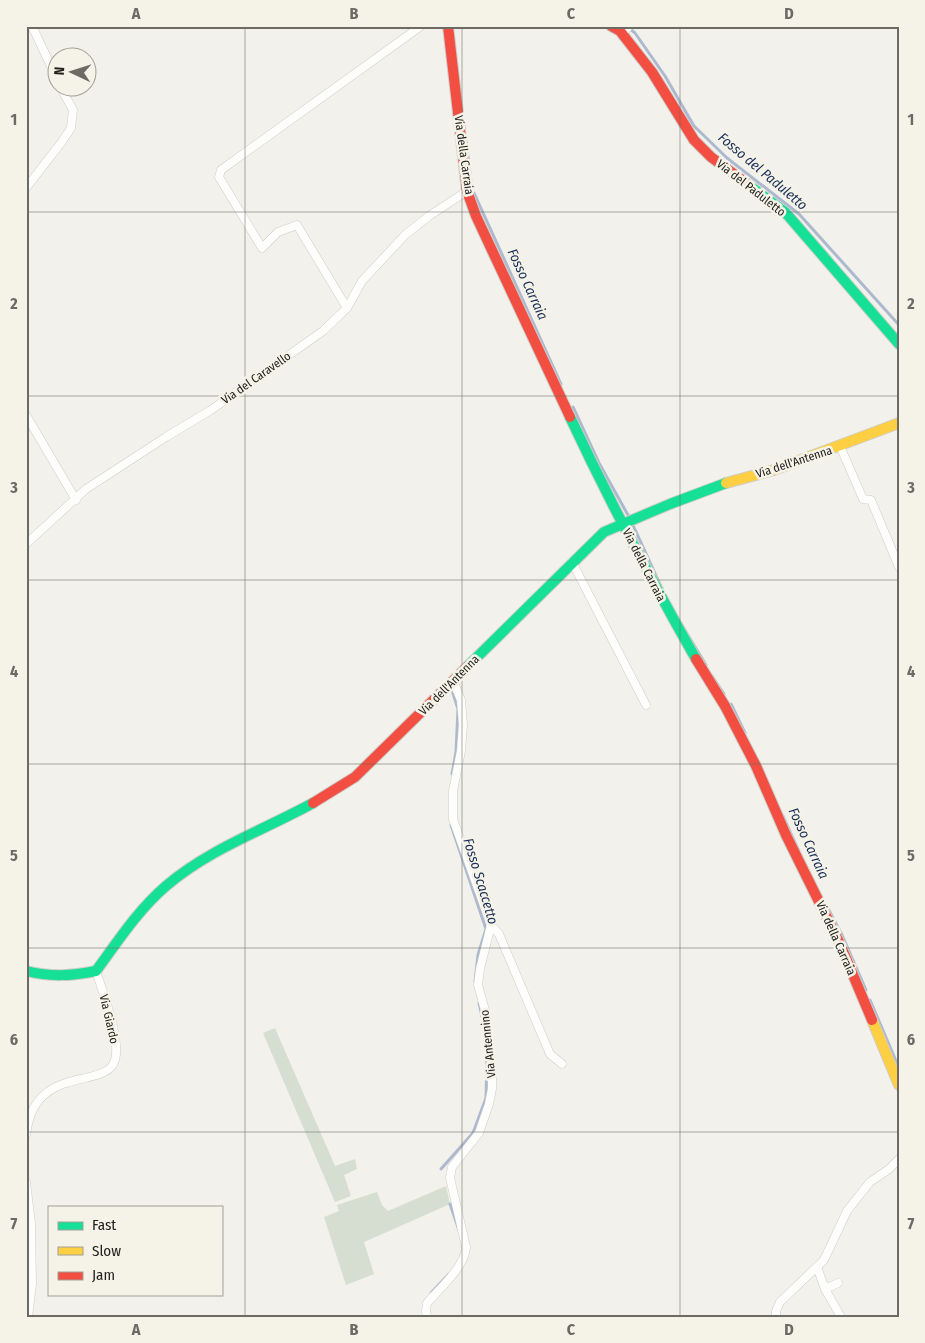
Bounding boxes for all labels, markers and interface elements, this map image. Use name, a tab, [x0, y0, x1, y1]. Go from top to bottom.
text: A	[131, 4, 141, 23]
text: B	[350, 4, 359, 23]
text: C	[567, 4, 576, 23]
text: D	[784, 4, 794, 23]
north arrow	[48, 48, 98, 98]
text: N	[51, 66, 68, 76]
text: 1	[11, 110, 17, 129]
text: 1	[908, 110, 914, 129]
street label: Via della Carraia	[452, 115, 477, 196]
water label: Fosso del Paduletto	[715, 129, 811, 214]
street label: Via del Paduletto	[714, 157, 788, 219]
water label: Fosso Carraia	[504, 246, 551, 323]
text: 2	[9, 294, 18, 313]
text: 2	[906, 294, 915, 313]
street label: Via del Caravello	[219, 349, 293, 407]
street label: Via dell'Antenna	[754, 443, 834, 481]
text: 3	[9, 478, 18, 497]
text: 3	[906, 478, 915, 497]
street label: Via della Carraia	[620, 526, 668, 604]
street label: Via dell'Antenna	[416, 652, 482, 718]
text: 4	[10, 662, 18, 681]
text: 4	[907, 662, 915, 681]
water label: Fosso Carraia	[785, 805, 832, 882]
water label: Fosso Scaccetto	[459, 836, 502, 926]
text: 5	[10, 846, 18, 865]
text: 5	[907, 846, 915, 865]
street label: Via della Carraia	[813, 899, 859, 977]
street label: Via Giardo	[97, 993, 121, 1045]
street label: Via Antennino	[477, 1009, 499, 1079]
text: 6	[10, 1030, 18, 1049]
text: 6	[907, 1030, 915, 1049]
legend	[48, 1206, 222, 1296]
text: 7	[11, 1214, 18, 1233]
text: 7	[908, 1214, 915, 1233]
text: Fast	[92, 1216, 116, 1234]
text: Slow	[92, 1242, 121, 1260]
text: Jam	[92, 1266, 115, 1284]
text: A	[131, 1320, 141, 1339]
text: B	[350, 1320, 359, 1339]
text: C	[567, 1320, 576, 1339]
text: D	[784, 1320, 794, 1339]

